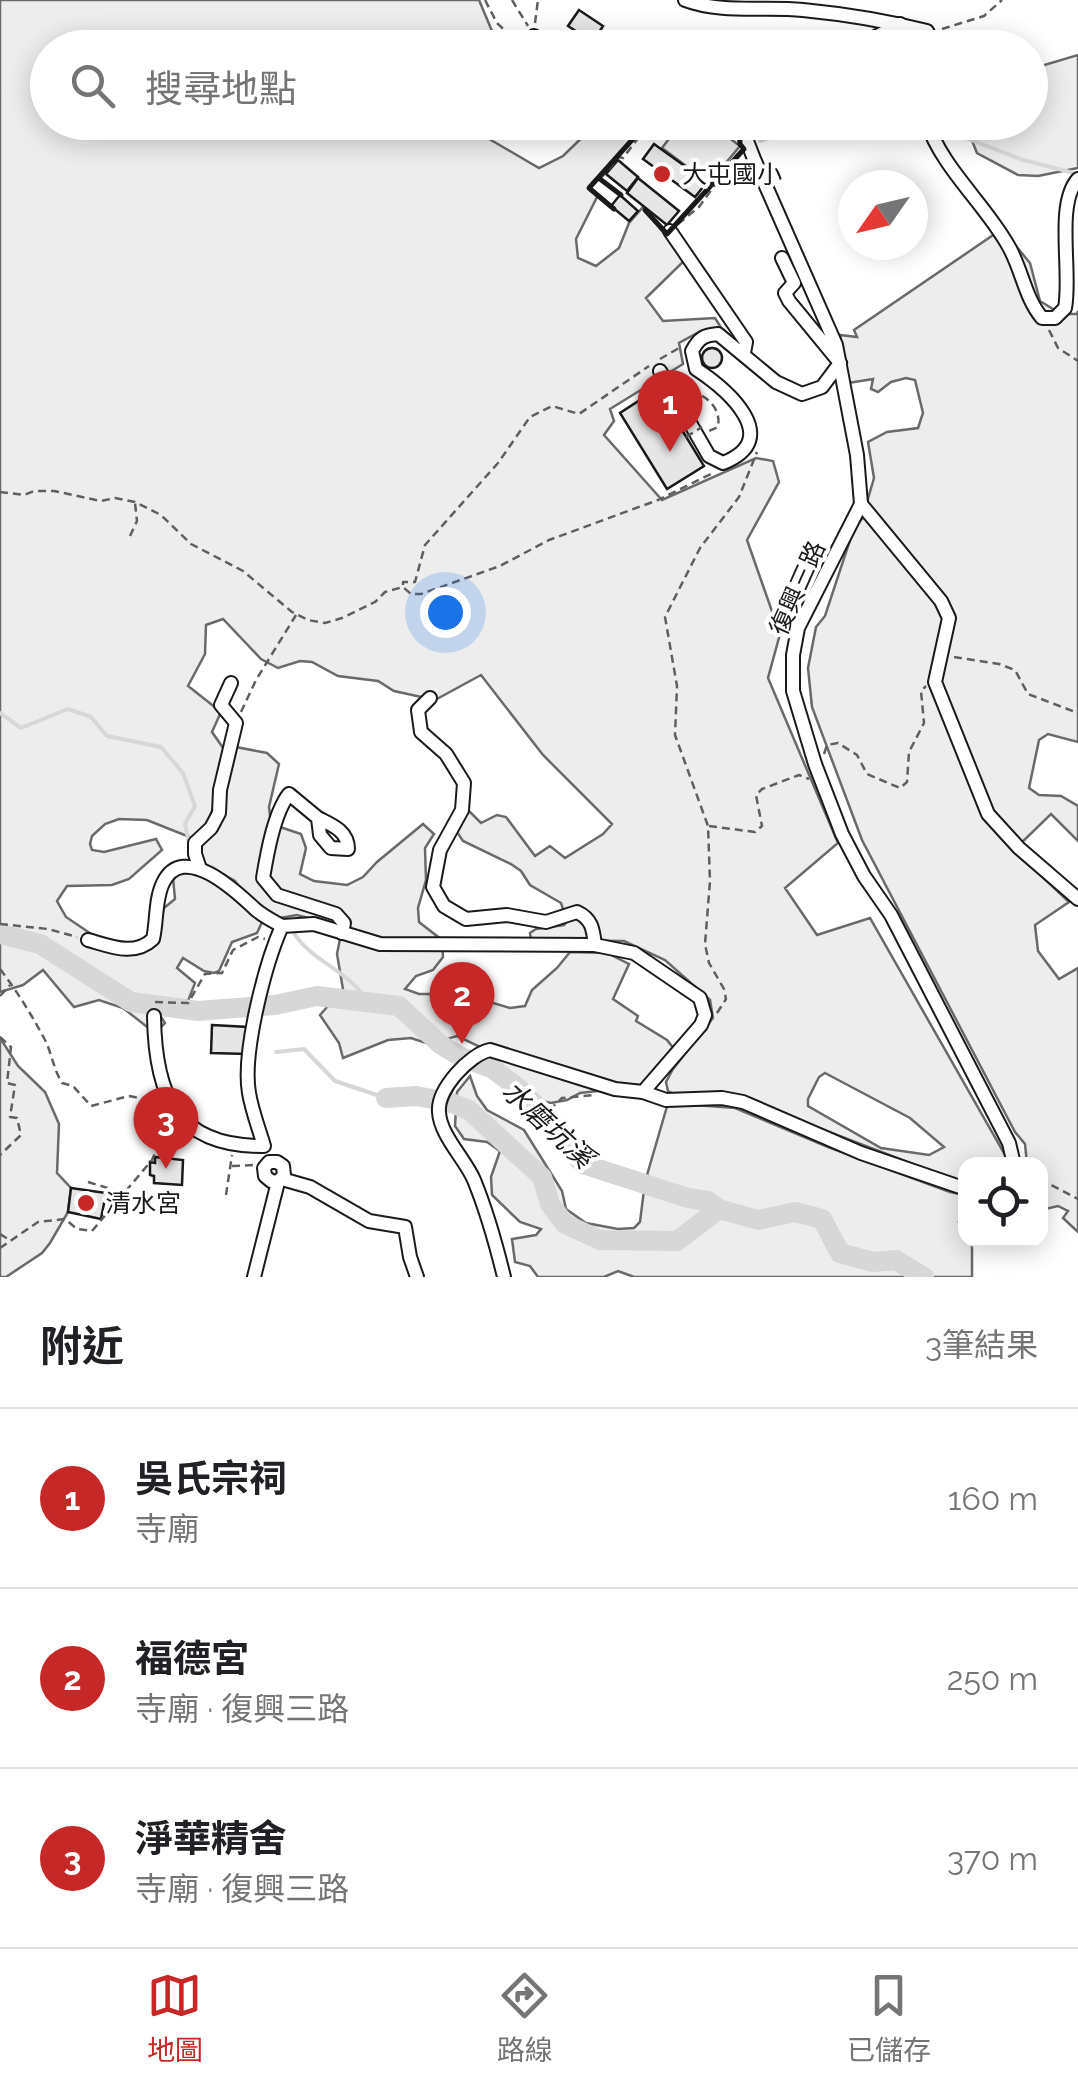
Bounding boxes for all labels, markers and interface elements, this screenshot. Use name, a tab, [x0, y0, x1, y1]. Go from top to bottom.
search box	[30, 30, 1048, 140]
icon: search	[65, 58, 120, 113]
text: 搜尋地點	[145, 66, 297, 111]
place label: 大屯國小	[682, 159, 782, 189]
marker: 大屯國小	[651, 163, 673, 185]
north arrow	[838, 170, 928, 260]
pin: 1	[638, 370, 702, 452]
street label: 復興三路	[763, 536, 831, 640]
your location	[420, 587, 471, 638]
pin: 2	[430, 962, 494, 1044]
water label: 水磨坑溪	[495, 1074, 603, 1177]
pin: 3	[134, 1086, 198, 1169]
map controls	[958, 1157, 1048, 1247]
button: locate	[958, 1157, 1048, 1247]
place label: 清水宮	[106, 1188, 181, 1218]
marker: 清水宮	[75, 1192, 97, 1214]
text: 附近	[40, 1322, 124, 1371]
text: 3筆結果	[925, 1326, 1038, 1363]
text: 吳氏宗祠	[135, 1456, 287, 1501]
text: 1	[65, 1480, 80, 1517]
text: 160 m	[948, 1480, 1038, 1517]
text: 寺廟	[135, 1510, 199, 1547]
text: 福德宮	[135, 1636, 249, 1681]
text: 2	[63, 1660, 82, 1697]
text: 250 m	[947, 1660, 1038, 1697]
text: 寺廟 · 復興三路	[135, 1690, 349, 1727]
text: 淨華精舍	[135, 1816, 287, 1861]
text: 3	[64, 1840, 81, 1877]
text: 370 m	[947, 1840, 1038, 1877]
text: 寺廟 · 復興三路	[135, 1870, 349, 1907]
tab: 地圖	[147, 1968, 203, 2068]
tab: 路線	[497, 1968, 553, 2068]
tab: 已儲存	[847, 1968, 931, 2068]

